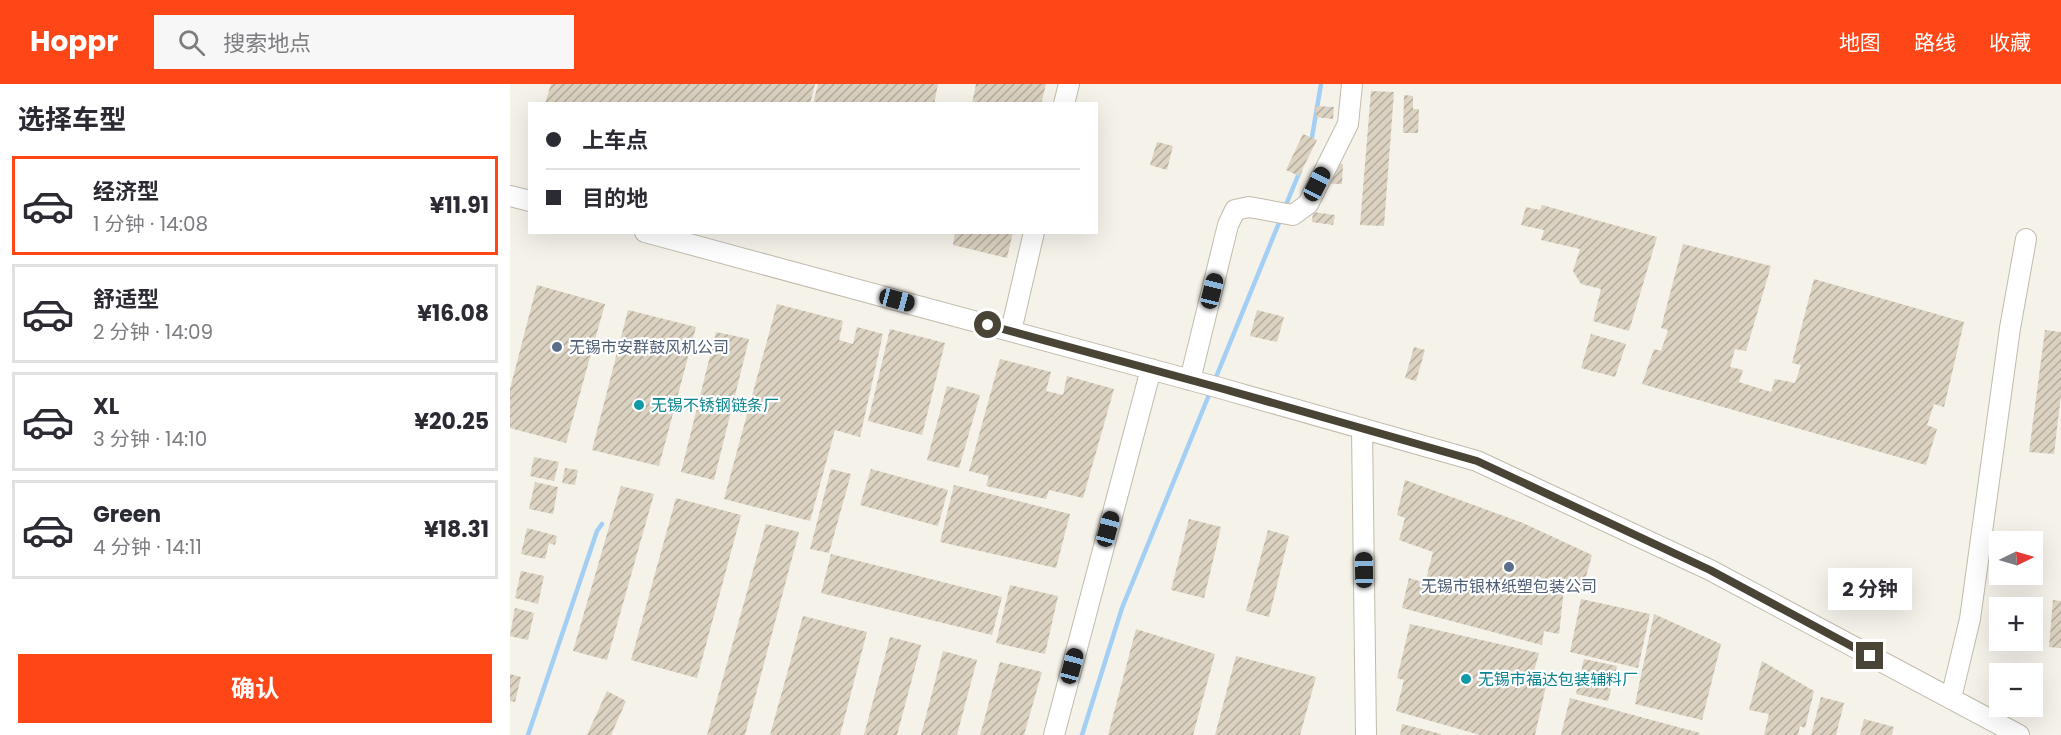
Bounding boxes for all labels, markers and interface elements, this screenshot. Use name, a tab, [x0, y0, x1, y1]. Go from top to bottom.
search box	[154, 15, 574, 69]
text: Hoppr	[30, 22, 118, 61]
icon: search	[175, 26, 208, 59]
text: 搜索地点	[223, 28, 311, 59]
text: 地图	[1839, 28, 1881, 57]
text: 路线	[1914, 28, 1956, 57]
text: 收藏	[1989, 28, 2031, 57]
text: 选择车型	[18, 101, 126, 138]
text: 上车点	[582, 125, 648, 156]
car	[1301, 164, 1333, 204]
text: 经济型	[93, 176, 159, 207]
icon: car	[21, 179, 75, 233]
text: 目的地	[582, 183, 648, 214]
text: ¥11.91	[430, 190, 489, 221]
text: 1 分钟 · 14:08	[93, 210, 208, 238]
car	[1199, 271, 1225, 311]
text: 舒适型	[93, 284, 159, 315]
icon: car	[21, 287, 75, 341]
car	[877, 287, 917, 313]
text: ¥16.08	[417, 298, 489, 329]
route start	[974, 311, 1001, 338]
text: 2 分钟 · 14:09	[93, 318, 213, 346]
place label: 无锡市安群鼓风机公司	[569, 336, 729, 359]
marker: 无锡市安群鼓风机公司	[550, 340, 564, 354]
text: XL	[93, 391, 119, 422]
place label: 无锡不锈钢链条厂	[651, 394, 779, 417]
icon: car	[21, 395, 75, 449]
marker: 无锡不锈钢链条厂	[632, 398, 646, 412]
text: ¥20.25	[414, 406, 489, 437]
text: 3 分钟 · 14:10	[93, 425, 207, 453]
text: Green	[93, 499, 161, 530]
icon: car	[21, 503, 75, 557]
car	[1095, 509, 1121, 549]
text: ¥18.31	[424, 514, 489, 545]
north arrow	[1989, 531, 2043, 585]
map controls	[1989, 531, 2043, 717]
text: 4 分钟 · 14:11	[93, 533, 202, 561]
car	[1355, 552, 1373, 588]
marker: 无锡市银林纸塑包装公司	[1502, 560, 1516, 574]
callout: 2 分钟	[1828, 569, 1912, 611]
place label: 无锡市银林纸塑包装公司	[1421, 575, 1597, 598]
text: 2 分钟	[1842, 575, 1898, 603]
button: +	[1989, 597, 2043, 651]
route end	[1856, 642, 1883, 669]
car	[1059, 646, 1085, 686]
button: 确认	[18, 654, 492, 723]
button: −	[1989, 663, 2043, 717]
place label: 无锡市福达包装辅料厂	[1478, 668, 1638, 691]
marker: 无锡市福达包装辅料厂	[1459, 672, 1473, 686]

